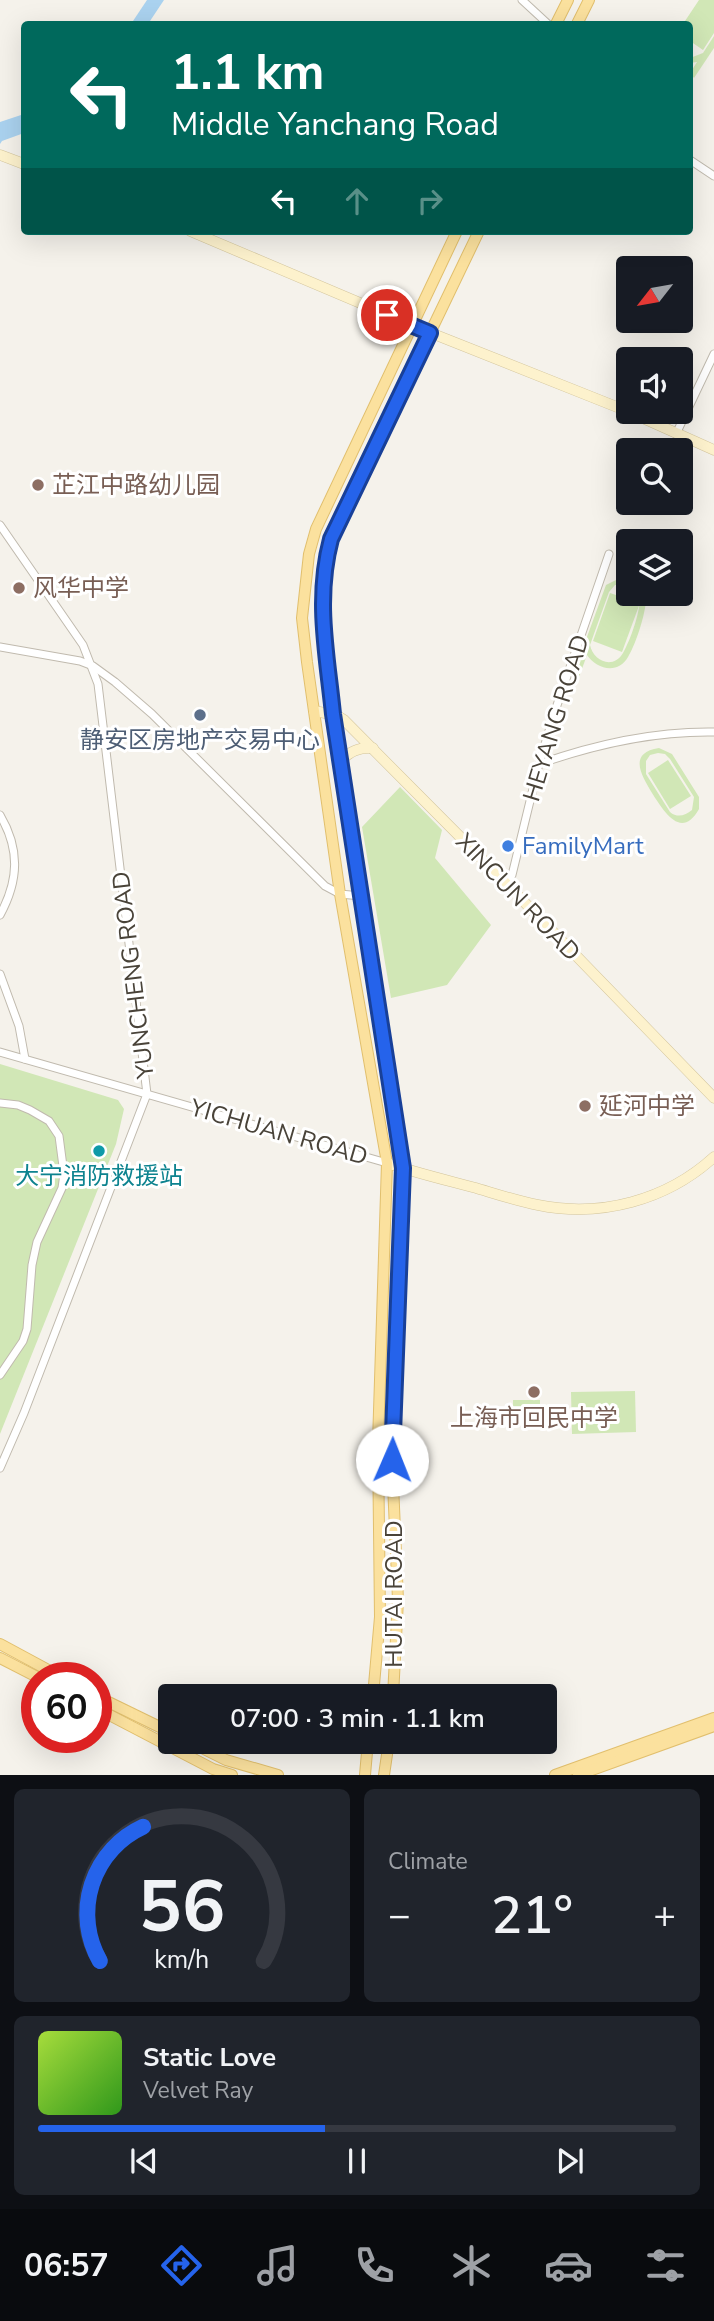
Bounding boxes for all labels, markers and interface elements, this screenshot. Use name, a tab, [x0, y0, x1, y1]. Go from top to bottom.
text: 1.1 km	[171, 39, 324, 106]
icon: left	[56, 49, 147, 140]
text: Middle Yanchang Road	[171, 103, 499, 146]
icon: left	[265, 182, 303, 220]
icon: ahead	[338, 182, 376, 220]
icon: right	[411, 182, 449, 220]
north arrow	[616, 256, 693, 332]
map controls	[616, 256, 693, 606]
pin	[357, 285, 417, 345]
icon: arrive	[368, 296, 406, 334]
button: sound	[616, 347, 693, 424]
button: search	[616, 438, 693, 515]
place label: 芷江中路幼儿园	[52, 469, 220, 501]
marker: 芷江中路幼儿园	[30, 477, 46, 493]
button: layers	[616, 529, 693, 606]
place label: 风华中学	[33, 572, 129, 604]
marker: 风华中学	[11, 580, 27, 596]
street label: HEYANG ROAD	[515, 631, 597, 805]
marker: 静安区房地产交易中心	[192, 707, 208, 723]
place label: 静安区房地产交易中心	[80, 724, 320, 756]
street label: XINCUN ROAD	[449, 826, 587, 968]
place label: FamilyMart	[522, 830, 644, 862]
marker: FamilyMart	[500, 838, 516, 854]
street label: YUNCHENG ROAD	[104, 869, 162, 1081]
place label: 延河中学	[599, 1090, 695, 1122]
street label: YICHUAN ROAD	[185, 1091, 372, 1173]
marker: 延河中学	[577, 1098, 593, 1114]
marker: 大宁消防救援站	[91, 1143, 107, 1159]
place label: 大宁消防救援站	[15, 1160, 183, 1192]
marker: 上海市回民中学	[526, 1384, 542, 1400]
place label: 上海市回民中学	[450, 1402, 618, 1434]
position arrow	[355, 1423, 429, 1497]
street label: HUTAI ROAD	[378, 1520, 410, 1668]
speed limit sign: 60	[21, 1662, 112, 1753]
text: 07:00 · 3 min · 1.1 km	[230, 1701, 485, 1736]
text: Climate	[388, 1846, 468, 1877]
text: 56	[138, 1858, 226, 1958]
text: 21°	[491, 1880, 573, 1951]
text: −	[388, 1890, 411, 1941]
text: +	[653, 1890, 676, 1941]
text: km/h	[154, 1943, 210, 1977]
text: Static Love	[143, 2040, 276, 2075]
text: Velvet Ray	[143, 2075, 253, 2106]
icon: previous	[125, 2142, 163, 2180]
icon: pause	[338, 2142, 376, 2180]
icon: next	[551, 2142, 589, 2180]
icon: directions	[157, 2241, 206, 2290]
icon: music	[253, 2241, 302, 2290]
icon: phone	[350, 2241, 399, 2290]
icon: climate	[447, 2241, 496, 2290]
icon: car	[544, 2241, 593, 2290]
icon: filters	[641, 2241, 690, 2290]
text: 06:57	[24, 2244, 109, 2287]

